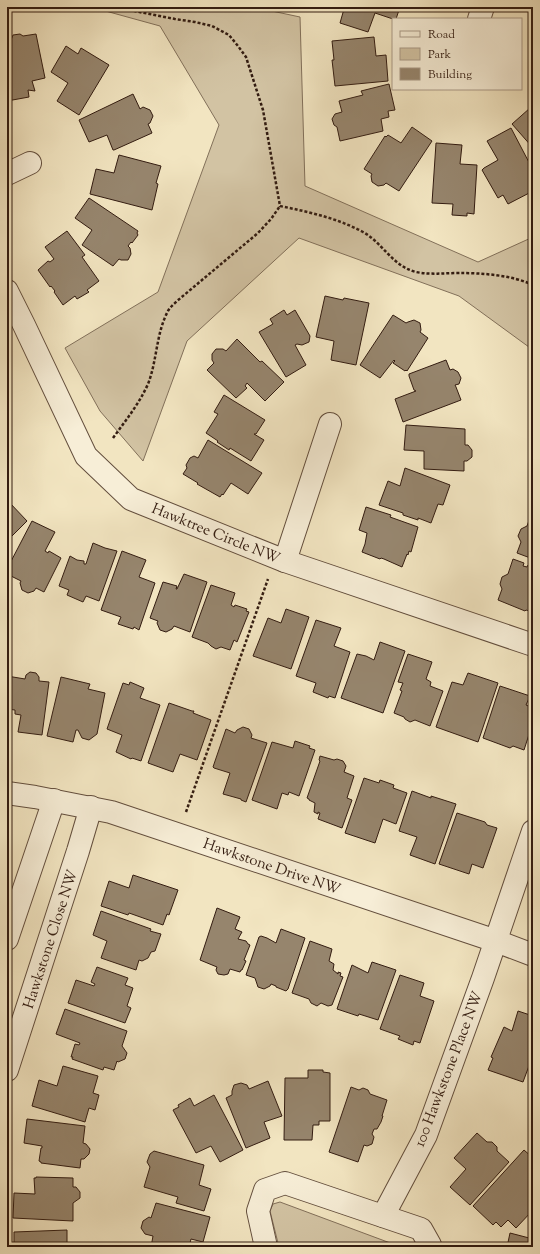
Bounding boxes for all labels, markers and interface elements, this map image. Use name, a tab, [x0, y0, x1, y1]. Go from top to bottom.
legend	[392, 18, 522, 90]
text: Road	[428, 26, 455, 44]
text: Park	[428, 46, 451, 64]
text: Building	[428, 66, 472, 84]
street label: Hawktree Circle NW	[148, 499, 283, 570]
street label: Hawkstone Drive NW	[200, 834, 343, 901]
street label: Hawkstone Close NW	[19, 867, 84, 1012]
street label: 100 Hawkstone Place NW	[410, 988, 489, 1150]

